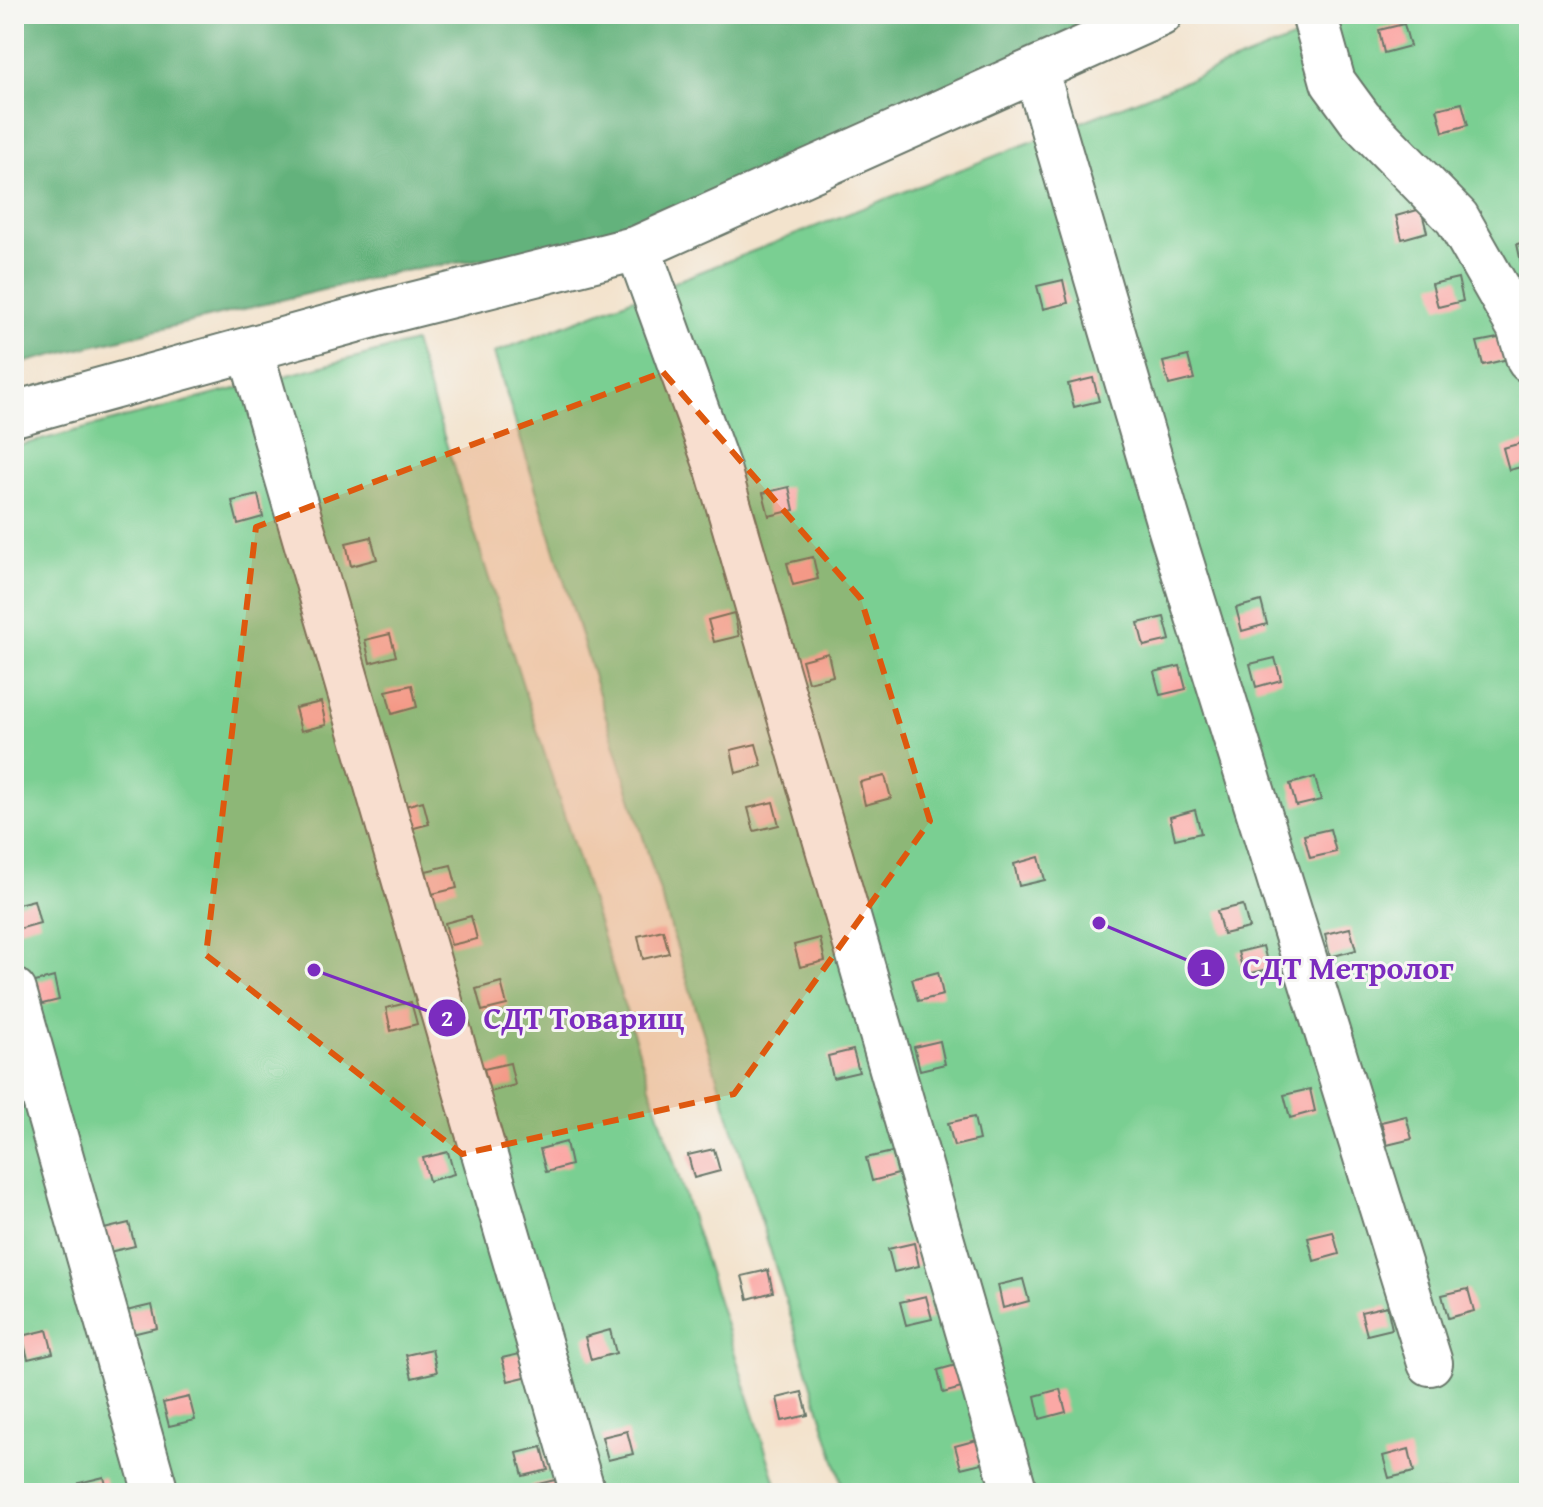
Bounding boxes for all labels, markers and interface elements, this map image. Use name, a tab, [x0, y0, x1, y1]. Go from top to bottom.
callout: СДТ Метролог	[1186, 940, 1469, 996]
text: СДТ Метролог	[1242, 944, 1454, 991]
text: 1	[1200, 950, 1212, 985]
callout: СДТ Товарищ	[427, 990, 700, 1046]
text: СДТ Товарищ	[484, 994, 684, 1041]
text: 2	[441, 1000, 453, 1035]

